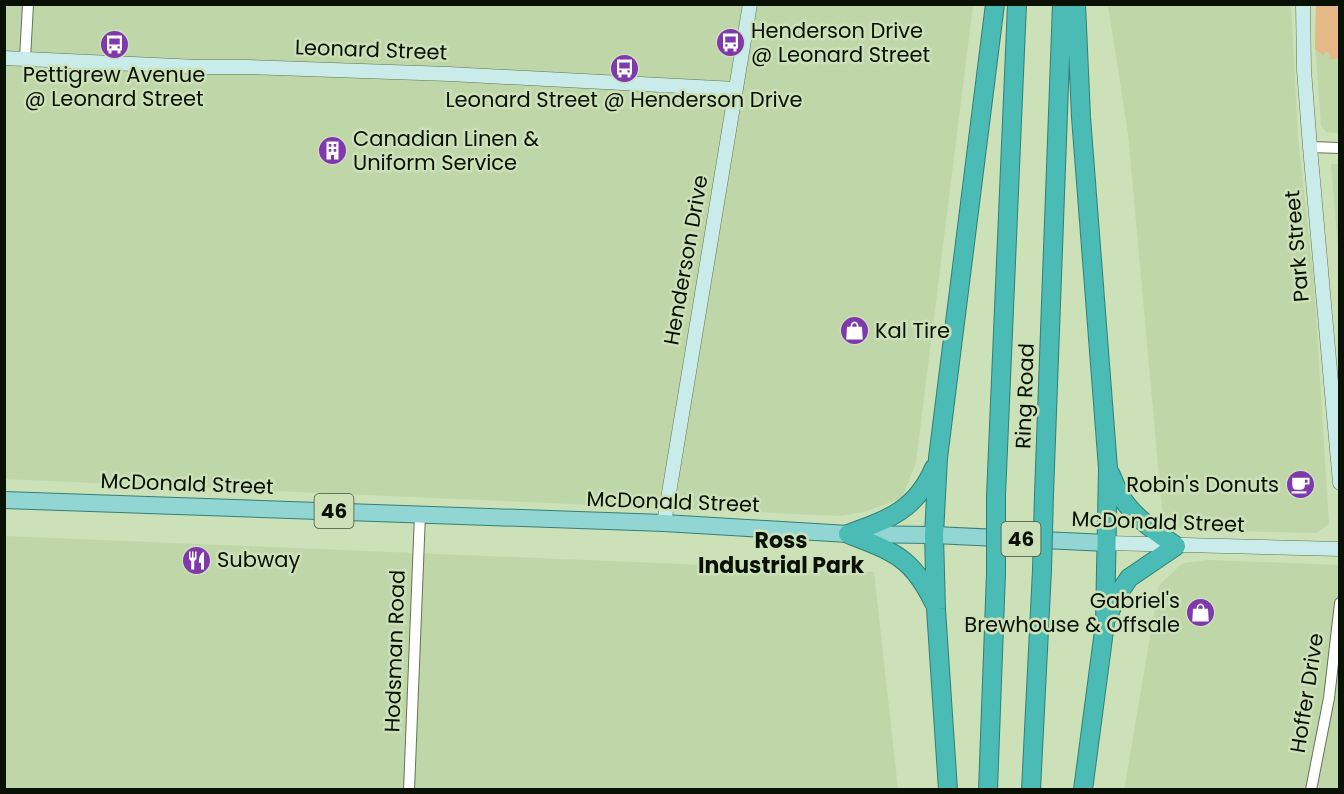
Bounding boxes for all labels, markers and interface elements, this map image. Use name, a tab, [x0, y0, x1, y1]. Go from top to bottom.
place label: Henderson Drive @ Leonard Street	[751, 16, 930, 69]
bus stop icon: Henderson Drive @ Leonard Street	[714, 27, 746, 59]
bus stop icon: Pettigrew Avenue @ Leonard Street	[98, 28, 130, 60]
street label: Leonard Street	[294, 32, 448, 67]
bus stop icon: Leonard Street @ Henderson Drive	[608, 53, 640, 85]
place label: Pettigrew Avenue @ Leonard Street	[23, 60, 205, 113]
place label: Leonard Street @ Henderson Drive	[446, 85, 802, 114]
place label: Canadian Linen & Uniform Service	[353, 124, 539, 177]
building icon: Canadian Linen & Uniform Service	[316, 135, 348, 167]
street label: Henderson Drive	[656, 173, 715, 347]
street label: Park Street	[1277, 189, 1316, 303]
shop icon: Kal Tire	[838, 315, 870, 347]
place label: Kal Tire	[875, 316, 950, 345]
street label: Ring Road	[1008, 343, 1041, 449]
street label: McDonald Street	[100, 466, 274, 501]
cafe icon: Robin's Donuts	[1284, 469, 1316, 501]
place label: Robin's Donuts	[1126, 470, 1279, 499]
street label: McDonald Street	[586, 484, 760, 519]
road number: 46	[314, 494, 354, 528]
street label: McDonald Street	[1071, 504, 1245, 539]
road number: 46	[1002, 522, 1040, 556]
district label: Ross Industrial Park	[698, 525, 864, 581]
restaurant icon: Subway	[180, 544, 212, 576]
place label: Subway	[217, 545, 300, 574]
street label: Hodsman Road	[377, 569, 412, 733]
place label: Gabriel's Brewhouse & Offsale	[964, 586, 1180, 639]
shop icon: Gabriel's Brewhouse & Offsale	[1185, 597, 1217, 629]
street label: Hoffer Drive	[1283, 631, 1330, 755]

